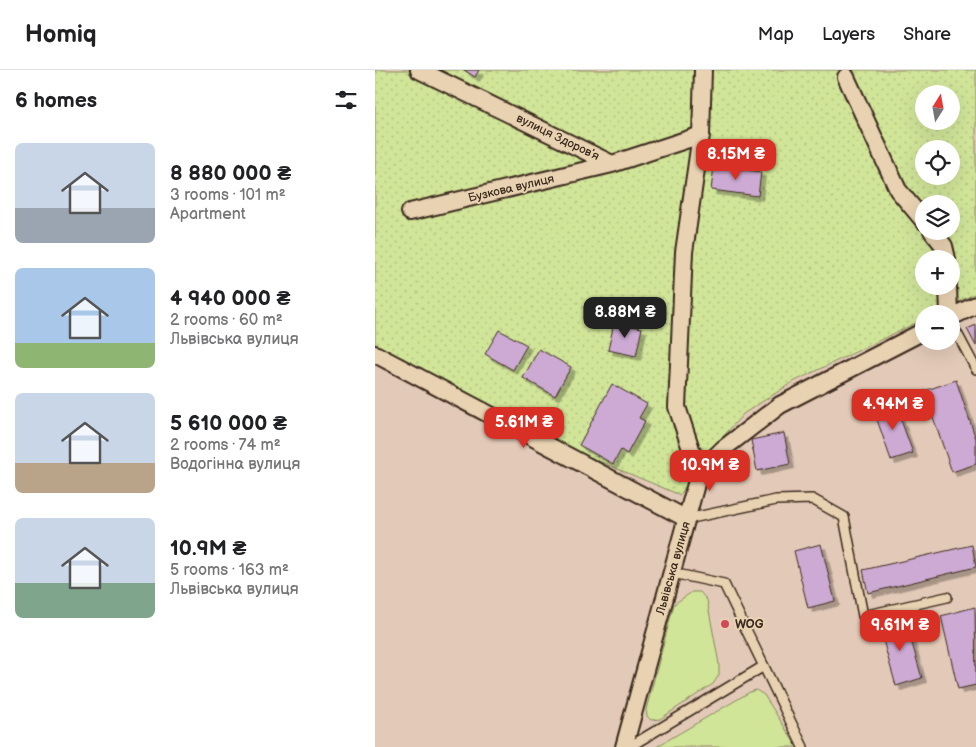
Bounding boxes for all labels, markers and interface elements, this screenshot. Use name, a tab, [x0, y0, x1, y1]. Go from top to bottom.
text: Homiq	[25, 20, 97, 49]
text: Map	[758, 24, 794, 45]
text: Layers	[822, 24, 875, 45]
text: Share	[903, 24, 951, 45]
north arrow	[915, 85, 960, 130]
map controls	[915, 85, 960, 350]
icon: filters	[332, 86, 360, 114]
text: 6 homes	[15, 88, 97, 113]
street label: вулиця Здоровʼя	[514, 111, 602, 164]
pin: 8.15M ₴	[690, 138, 782, 181]
button: locate	[915, 140, 960, 185]
text: 8.15M ₴	[707, 145, 765, 164]
text: 8 880 000 ₴	[170, 161, 291, 186]
icon: home	[55, 163, 115, 223]
street label: Бузкова вулиця	[467, 171, 556, 206]
text: 3 rooms · 101 m²	[170, 186, 286, 205]
button: layers	[915, 195, 960, 240]
text: Apartment	[170, 205, 246, 224]
button: +	[915, 250, 960, 295]
text: 4 940 000 ₴	[170, 286, 290, 311]
icon: home	[55, 288, 115, 348]
pin: 8.88M ₴	[579, 296, 671, 339]
text: 8.88M ₴	[594, 303, 656, 322]
button: −	[915, 305, 960, 350]
text: 2 rooms · 60 m²	[170, 311, 283, 330]
text: Львівська вулиця	[170, 330, 299, 349]
pin: 4.94M ₴	[847, 388, 939, 431]
text: 4.94M ₴	[863, 395, 923, 414]
pin: 5.61M ₴	[478, 406, 570, 449]
text: 5 610 000 ₴	[170, 411, 287, 436]
icon: home	[55, 413, 115, 473]
text: 5.61M ₴	[495, 413, 553, 432]
text: 2 rooms · 74 m²	[170, 436, 281, 455]
pin: 10.9M ₴	[664, 450, 756, 492]
text: Водогінна вулиця	[170, 455, 300, 474]
text: 10.9M ₴	[681, 456, 739, 475]
street label: Львівська вулиця	[653, 519, 694, 618]
text: 10.9M ₴	[170, 536, 247, 561]
icon: home	[55, 538, 115, 598]
text: 5 rooms · 163 m²	[170, 561, 289, 580]
text: Львівська вулиця	[170, 580, 299, 599]
pin: 9.61M ₴	[854, 610, 946, 652]
text: 9.61M ₴	[871, 616, 929, 635]
place label: WOG	[735, 617, 764, 632]
marker: WOG	[719, 618, 731, 630]

